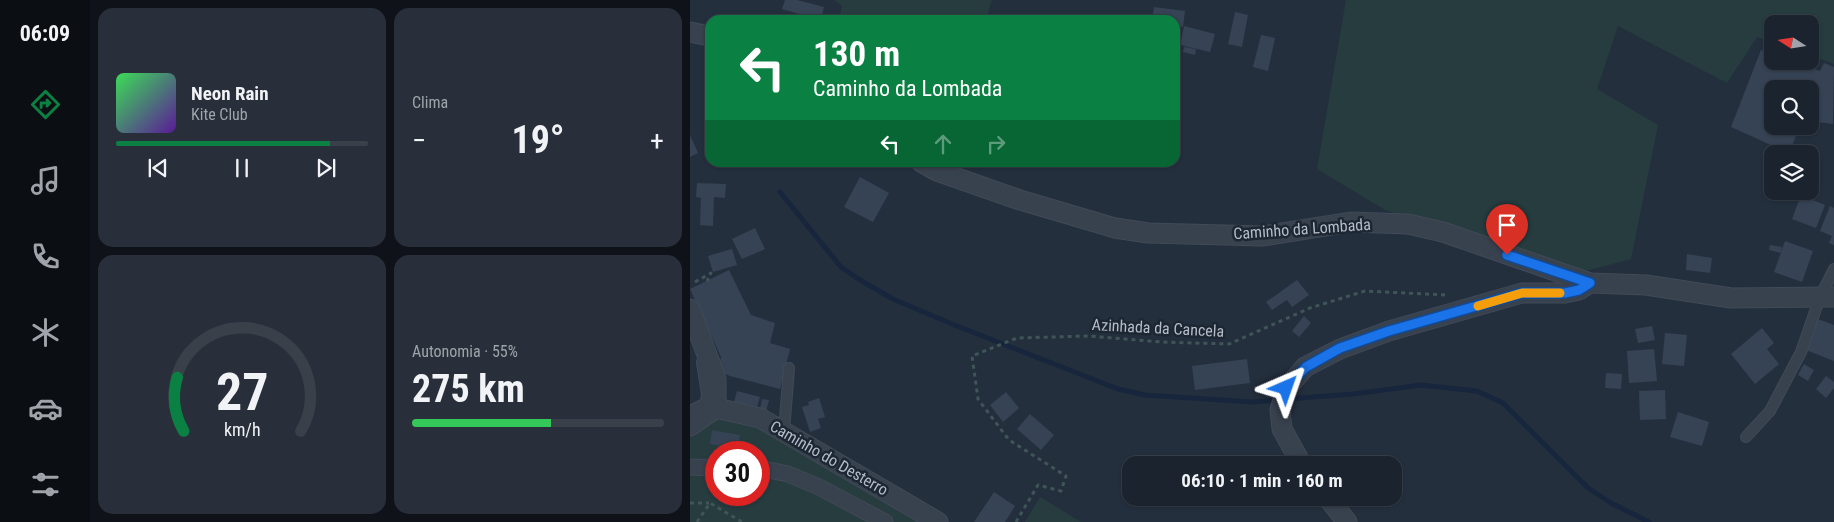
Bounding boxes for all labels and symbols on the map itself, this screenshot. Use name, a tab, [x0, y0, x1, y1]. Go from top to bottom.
north arrow	[1764, 15, 1819, 70]
pin	[1486, 204, 1528, 255]
street label: Caminho da Lombada	[1233, 215, 1371, 243]
street label: Azinhada da Cancela	[1091, 315, 1225, 341]
position arrow	[1259, 361, 1311, 413]
street label: Caminho do Desterro	[767, 417, 891, 499]
speed limit sign: 30	[705, 441, 770, 506]

